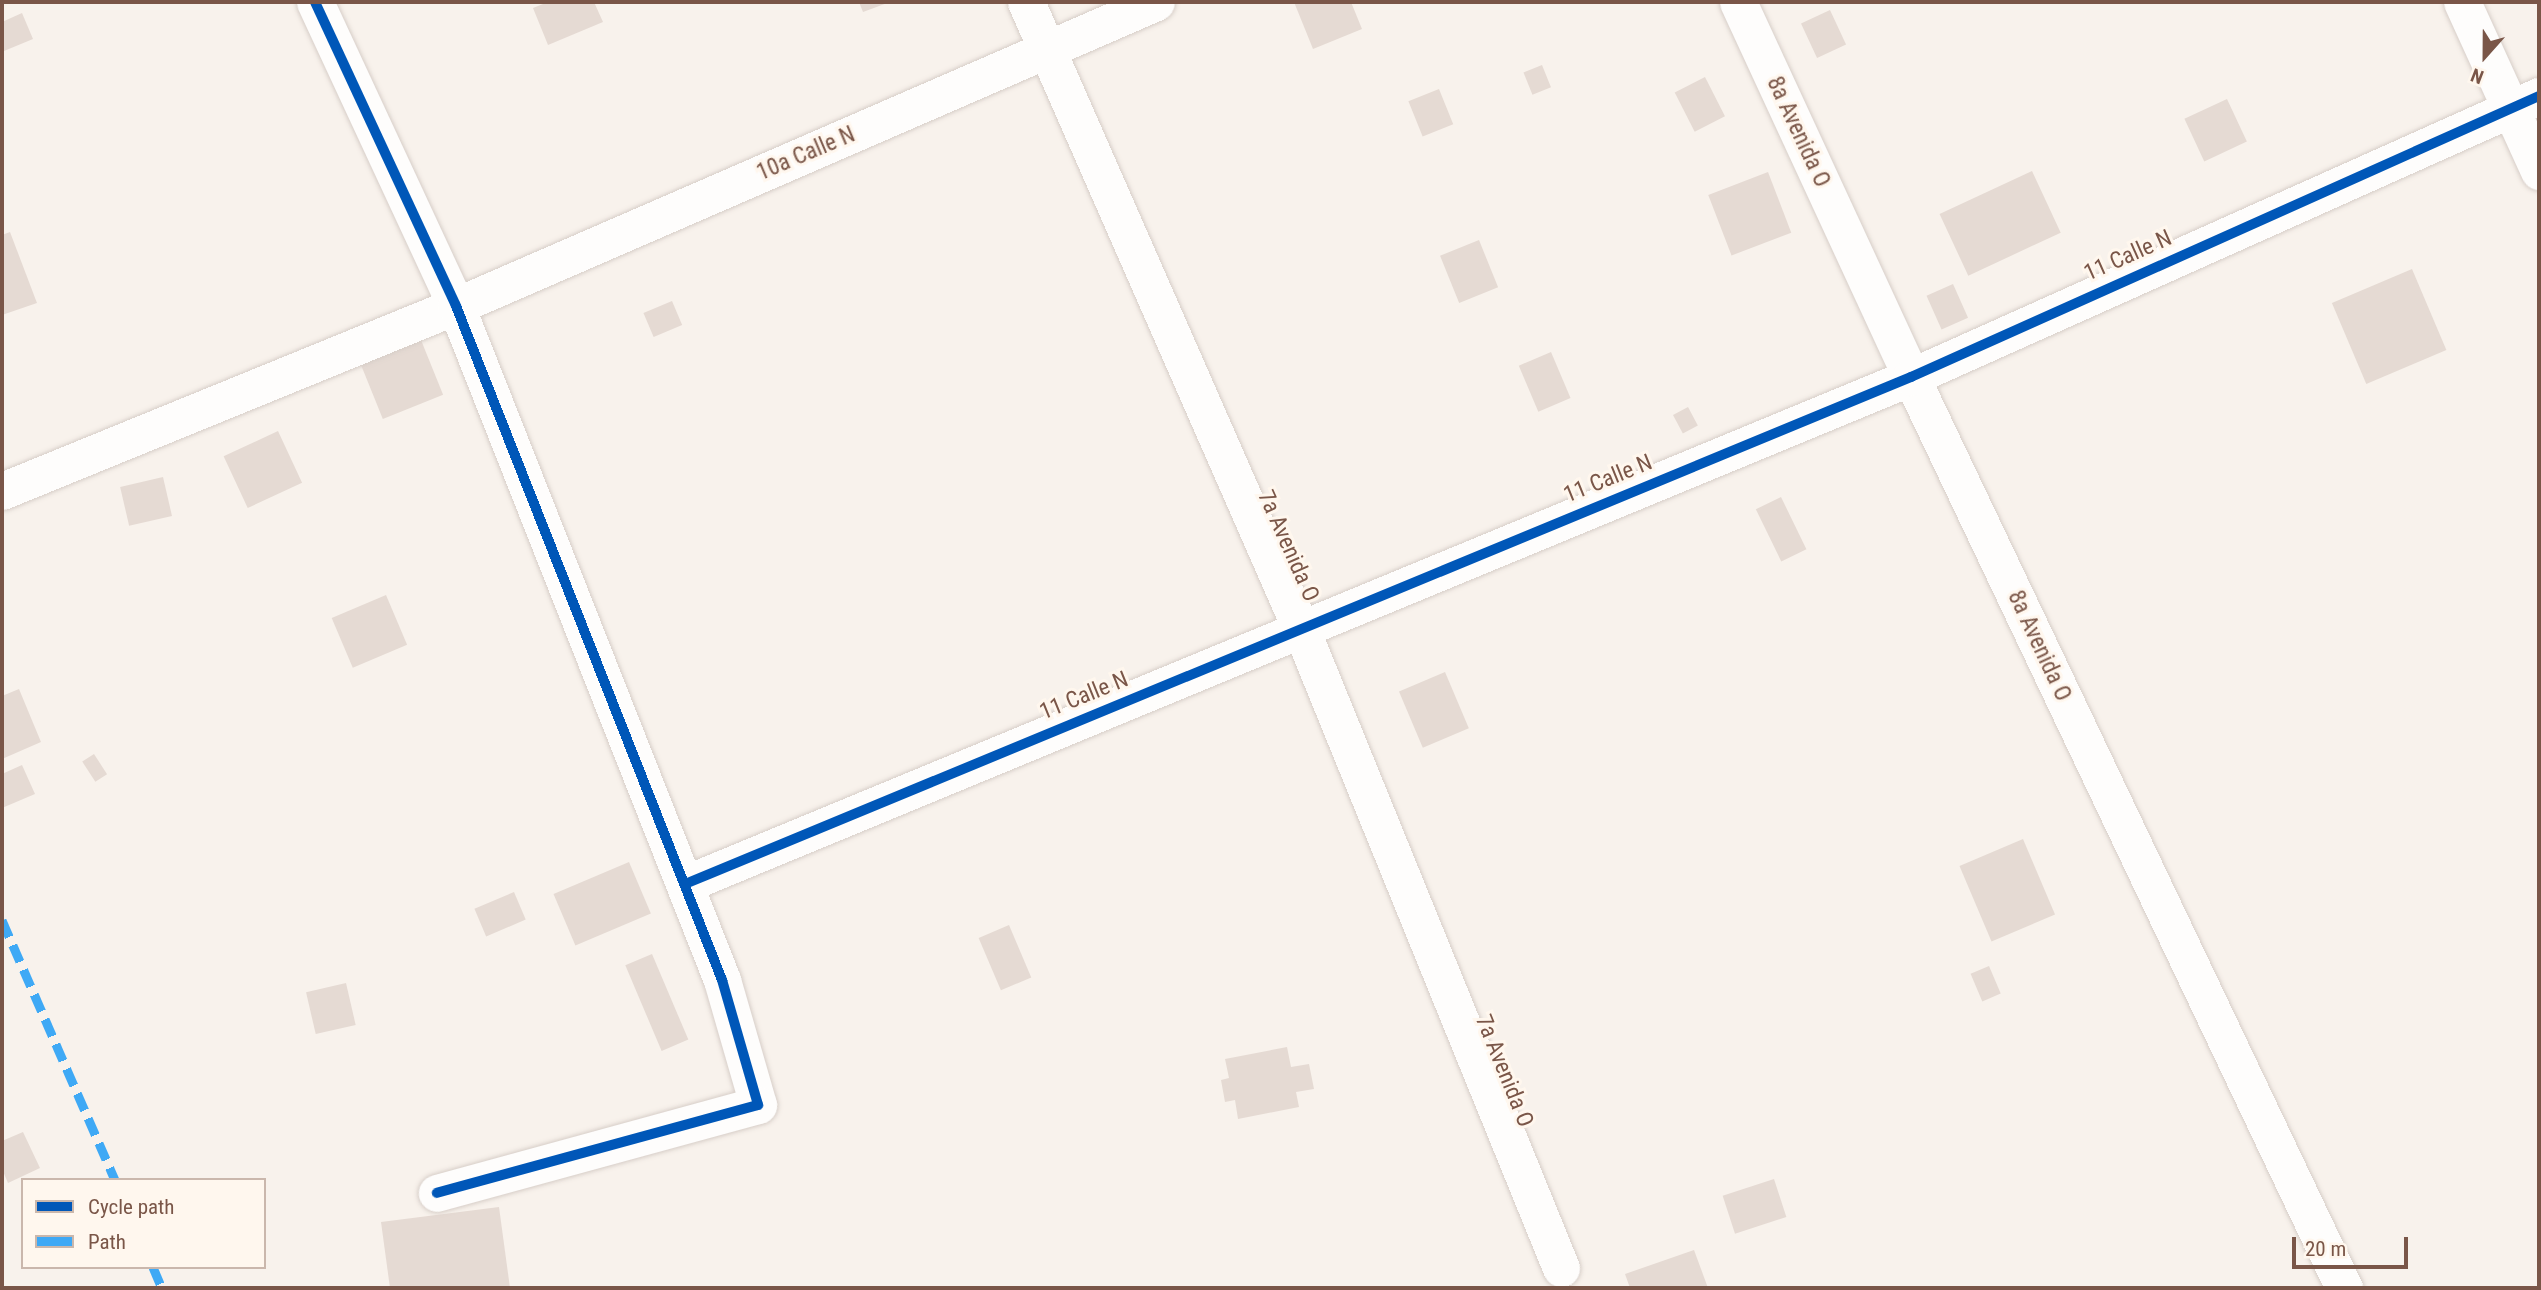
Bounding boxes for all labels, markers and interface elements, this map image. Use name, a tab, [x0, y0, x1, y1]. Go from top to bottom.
north arrow	[2450, 21, 2520, 91]
text: N	[2468, 63, 2487, 89]
street label: 8a Avenida O	[1760, 72, 1836, 192]
street label: 10a Calle N	[753, 121, 859, 187]
street label: 11 Calle N	[2080, 224, 2176, 288]
street label: 11 Calle N	[1560, 449, 1656, 509]
street label: 7a Avenida O	[1251, 486, 1325, 606]
street label: 8a Avenida O	[2001, 586, 2077, 706]
street label: 11 Calle N	[1036, 666, 1132, 726]
street label: 7a Avenida O	[1469, 1011, 1539, 1131]
legend	[21, 1178, 266, 1269]
text: Cycle path	[88, 1195, 174, 1219]
scale bar	[2296, 1224, 2412, 1268]
text: Path	[88, 1230, 126, 1254]
text: 20 m	[2305, 1237, 2346, 1261]

